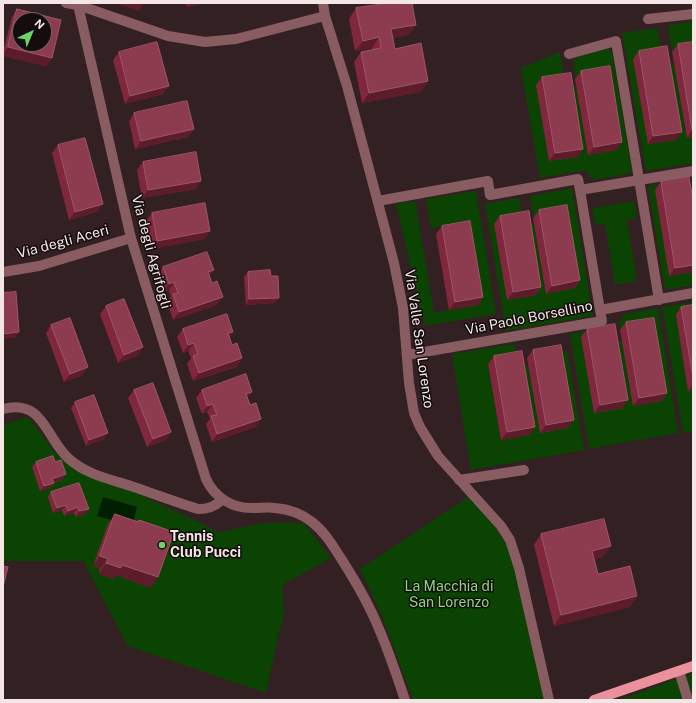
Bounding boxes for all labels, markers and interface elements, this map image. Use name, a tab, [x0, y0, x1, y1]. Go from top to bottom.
north arrow	[12, 12, 52, 52]
text: N	[32, 17, 47, 31]
street label: Via degli Agrifogli	[128, 193, 174, 311]
street label: Via degli Aceri	[15, 222, 111, 262]
street label: Via Valle San Lorenzo	[401, 268, 437, 410]
street label: Via Paolo Borsellino	[464, 297, 594, 339]
place label: Tennis Club Pucci	[170, 529, 241, 562]
marker: Tennis Club Pucci	[157, 540, 167, 550]
park label: La Macchia di San Lorenzo	[405, 579, 493, 612]

